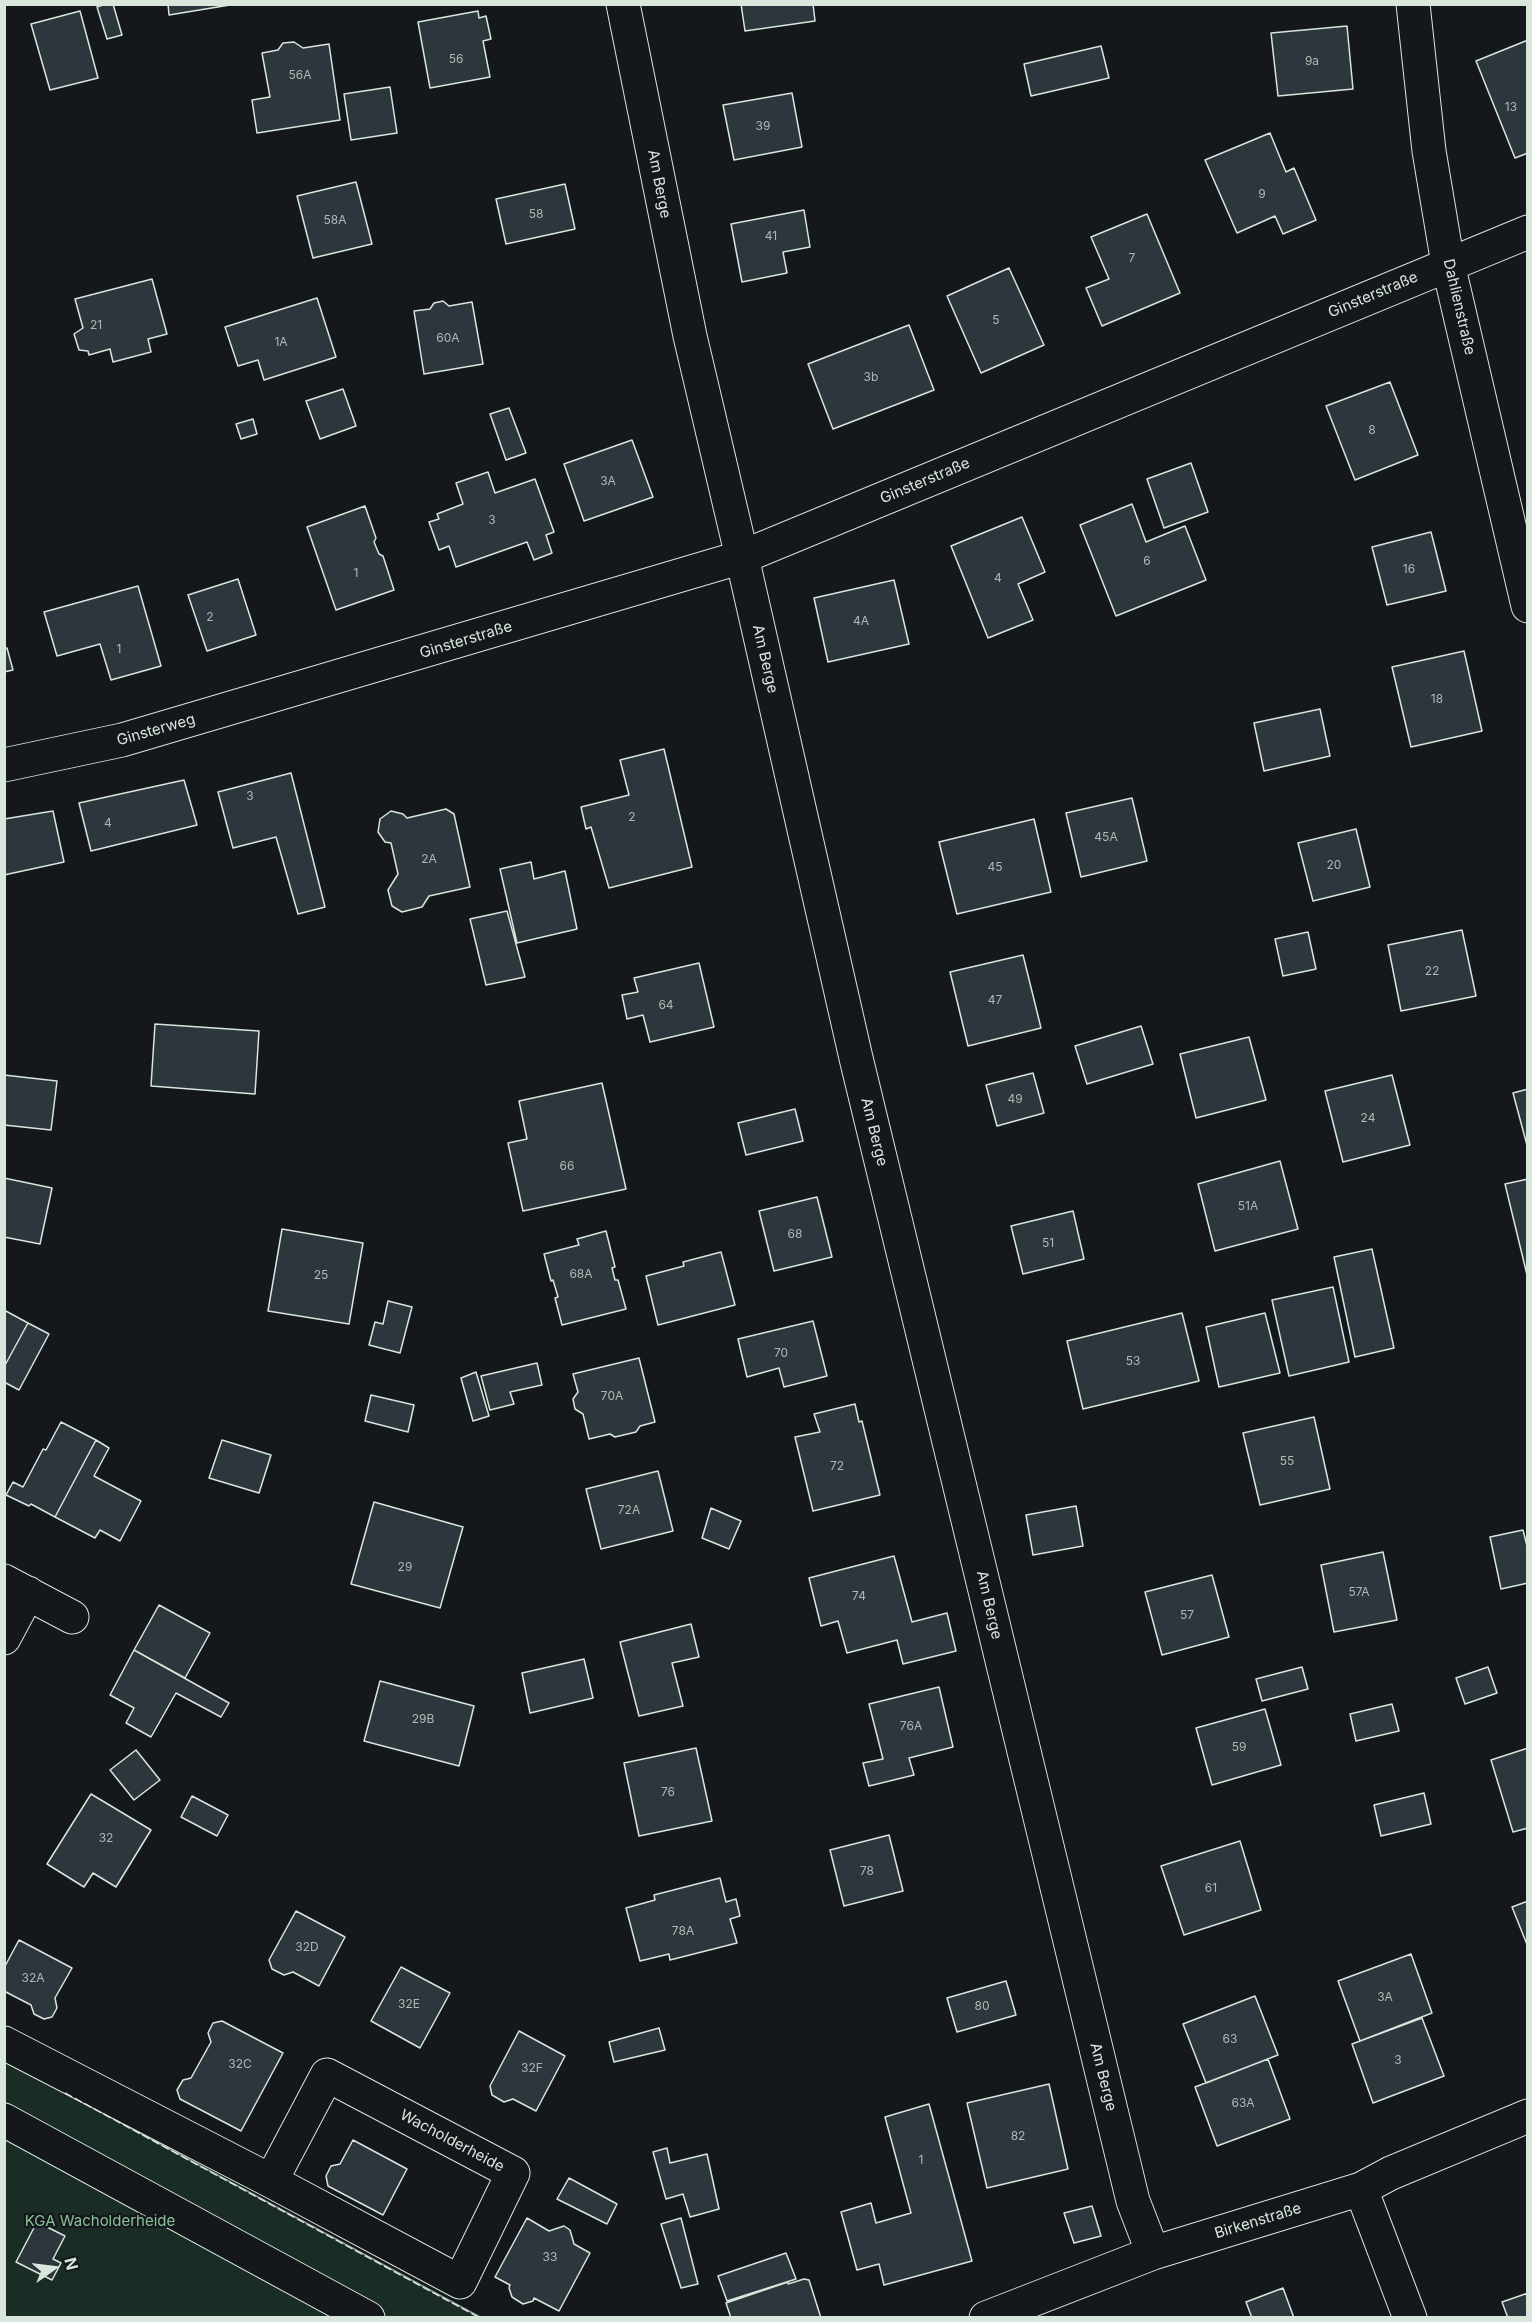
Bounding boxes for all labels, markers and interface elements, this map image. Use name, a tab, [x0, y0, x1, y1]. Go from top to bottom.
house number: 56	[449, 52, 463, 66]
house number: 9a	[1305, 54, 1319, 68]
house number: 56A	[288, 68, 312, 82]
house number: 13	[1505, 100, 1517, 114]
house number: 39	[756, 119, 770, 133]
street label: Am Berge	[644, 148, 674, 220]
house number: 9	[1258, 187, 1266, 201]
house number: 58	[529, 207, 543, 221]
house number: 58A	[324, 213, 346, 227]
house number: 41	[765, 229, 777, 243]
house number: 7	[1129, 251, 1135, 265]
street label: Dahlienstraße	[1439, 257, 1479, 357]
street label: Ginsterstraße	[1325, 268, 1421, 322]
house number: 5	[992, 313, 1000, 327]
house number: 21	[90, 318, 102, 332]
house number: 60A	[436, 331, 460, 345]
house number: 1A	[274, 335, 288, 349]
house number: 3b	[864, 370, 878, 384]
house number: 8	[1368, 423, 1376, 437]
street label: Ginsterstraße	[877, 454, 973, 508]
house number: 3A	[600, 474, 616, 488]
house number: 3	[488, 513, 496, 527]
house number: 6	[1143, 554, 1151, 568]
house number: 16	[1403, 562, 1415, 576]
house number: 1	[354, 566, 358, 580]
house number: 4	[994, 571, 1002, 585]
house number: 2	[206, 610, 214, 624]
house number: 4A	[853, 614, 869, 628]
street label: Ginsterstraße	[418, 617, 514, 663]
street label: Am Berge	[748, 623, 782, 695]
house number: 1	[117, 642, 121, 656]
house number: 18	[1431, 692, 1443, 706]
street label: Ginsterweg	[115, 710, 197, 750]
house number: 3	[246, 789, 254, 803]
house number: 2	[628, 810, 636, 824]
house number: 4	[104, 816, 112, 830]
house number: 45A	[1094, 830, 1118, 844]
house number: 2A	[421, 852, 437, 866]
house number: 20	[1327, 858, 1341, 872]
house number: 45	[987, 860, 1003, 874]
house number: 22	[1425, 964, 1439, 978]
house number: 47	[988, 993, 1002, 1007]
house number: 64	[658, 998, 674, 1012]
house number: 49	[1007, 1092, 1023, 1106]
street label: Am Berge	[857, 1096, 891, 1168]
house number: 24	[1361, 1111, 1375, 1125]
house number: 66	[560, 1159, 574, 1173]
house number: 51A	[1238, 1199, 1258, 1213]
house number: 68	[788, 1227, 802, 1241]
house number: 51	[1042, 1236, 1054, 1250]
house number: 68A	[569, 1267, 593, 1281]
house number: 25	[314, 1268, 328, 1282]
house number: 70	[774, 1346, 788, 1360]
house number: 53	[1126, 1354, 1140, 1368]
house number: 70A	[601, 1389, 623, 1403]
house number: 55	[1280, 1454, 1294, 1468]
house number: 72	[830, 1459, 844, 1473]
house number: 72A	[618, 1503, 640, 1517]
house number: 29	[398, 1560, 412, 1574]
street label: Am Berge	[972, 1569, 1006, 1641]
house number: 57A	[1348, 1585, 1370, 1599]
house number: 74	[852, 1589, 866, 1603]
house number: 57	[1180, 1608, 1194, 1622]
house number: 29B	[412, 1712, 434, 1726]
house number: 76A	[900, 1719, 922, 1733]
house number: 59	[1232, 1740, 1246, 1754]
house number: 76	[661, 1785, 675, 1799]
house number: 32	[99, 1831, 113, 1845]
house number: 78	[860, 1864, 874, 1878]
house number: 61	[1205, 1881, 1217, 1895]
house number: 78A	[672, 1924, 694, 1938]
house number: 32D	[295, 1940, 319, 1954]
house number: 32A	[21, 1971, 45, 1985]
house number: 3A	[1377, 1990, 1393, 2004]
house number: 32E	[398, 1997, 420, 2011]
house number: 80	[975, 1999, 989, 2013]
house number: 63	[1223, 2032, 1237, 2046]
street label: Am Berge	[1086, 2041, 1120, 2113]
house number: 3	[1394, 2053, 1402, 2067]
house number: 32C	[228, 2057, 252, 2071]
house number: 32F	[521, 2061, 543, 2075]
house number: 63A	[1231, 2096, 1255, 2110]
street label: Wacholderheide	[397, 2106, 507, 2176]
house number: 82	[1011, 2129, 1025, 2143]
house number: 1	[919, 2153, 923, 2167]
street label: Birkenstraße	[1212, 2199, 1304, 2243]
park label: KGA Wacholderheide	[25, 2212, 175, 2230]
north arrow	[24, 2238, 84, 2298]
house number: 33	[543, 2250, 557, 2264]
text: N	[60, 2255, 83, 2272]

